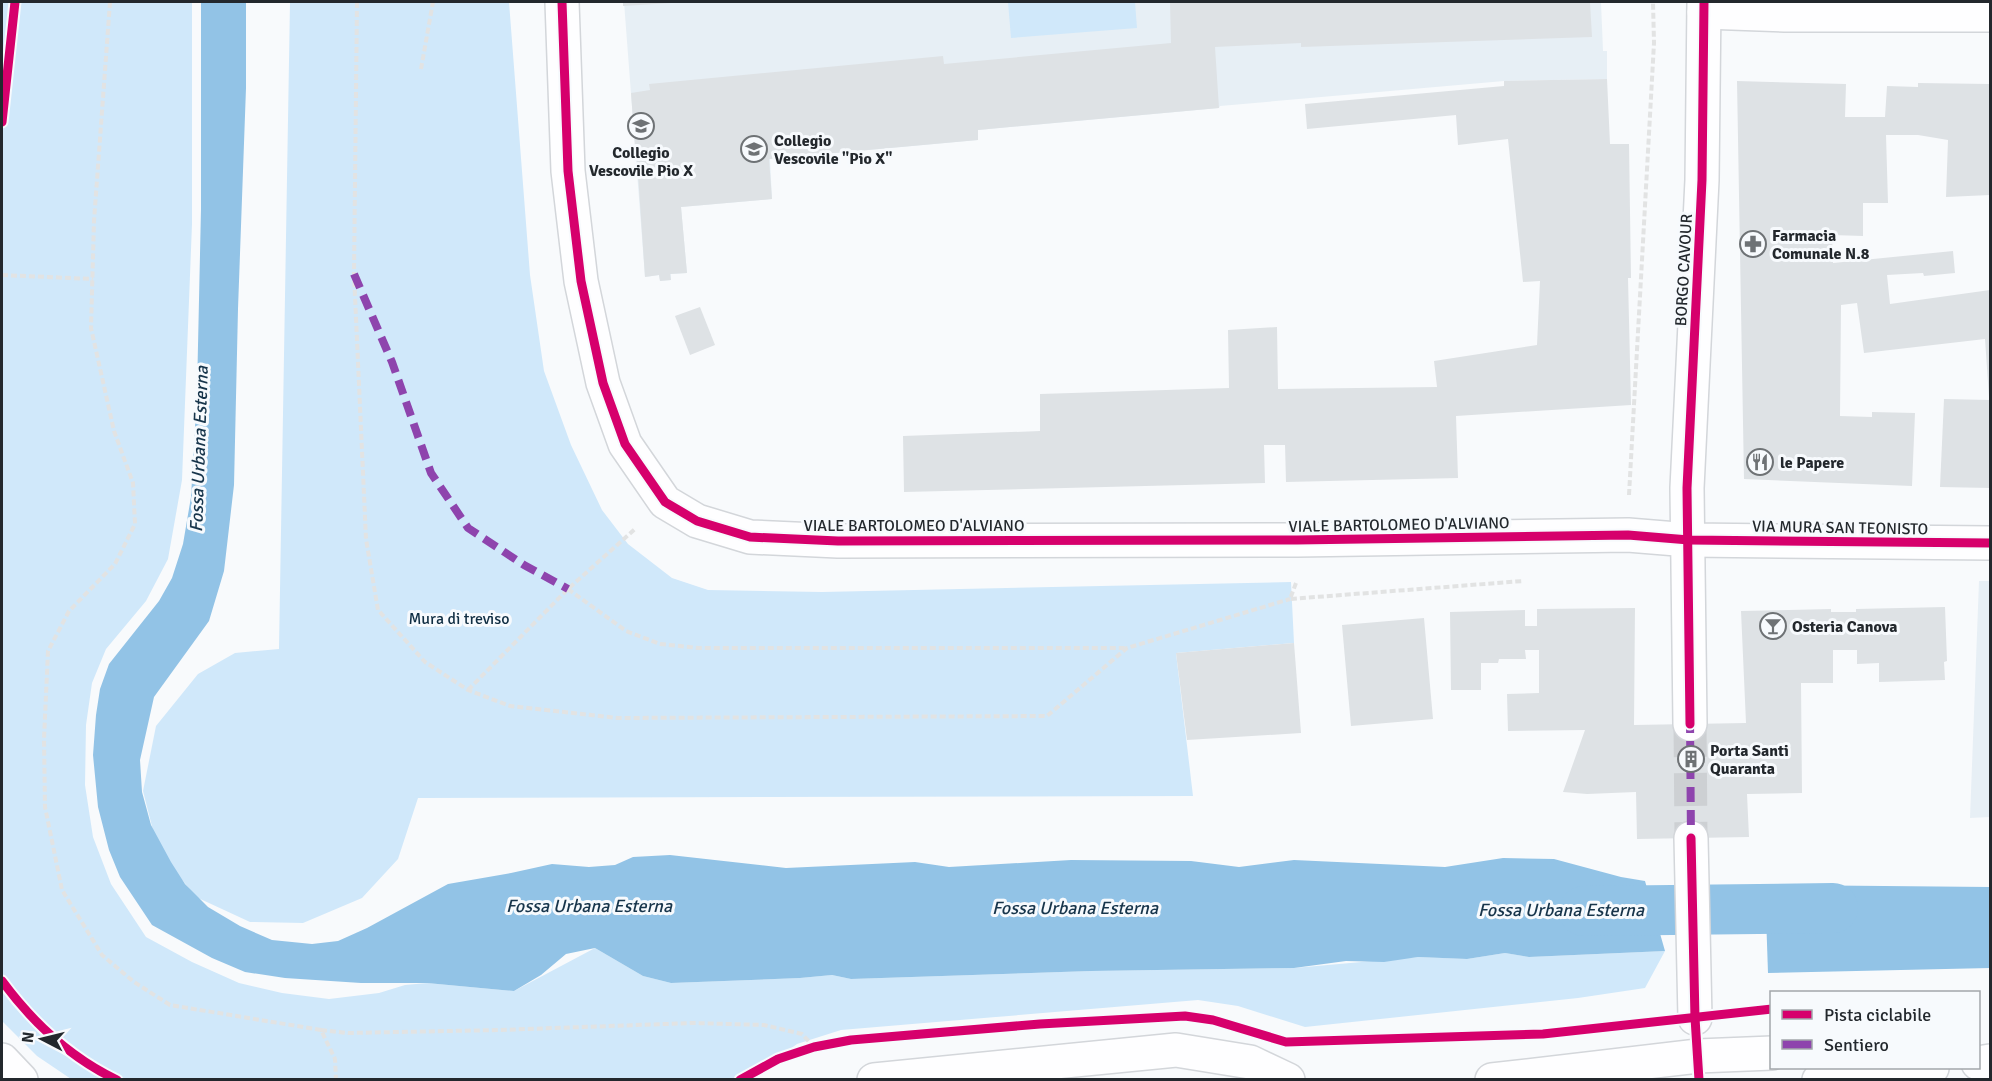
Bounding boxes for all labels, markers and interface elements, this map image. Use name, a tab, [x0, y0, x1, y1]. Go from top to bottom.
school or university icon: Collegio Vescovile Pio X	[626, 111, 656, 141]
place label: Collegio Vescovile "Pio X"	[774, 131, 892, 169]
school or university icon: Collegio Vescovile "Pio X"	[739, 134, 769, 164]
place label: Collegio Vescovile Pio X	[589, 143, 693, 181]
street label: BORGO CAVOUR	[1671, 213, 1697, 327]
place label: Farmacia Comunale N.8	[1772, 226, 1870, 264]
pharmacy icon: Farmacia Comunale N.8	[1738, 229, 1768, 259]
water label: Fossa Urbana Esterna	[185, 365, 213, 532]
restaurant icon: le Papere	[1745, 447, 1775, 477]
place label: le Papere	[1780, 453, 1844, 473]
street label: VIALE BARTOLOMEO D'ALVIANO	[1288, 513, 1510, 537]
street label: VIALE BARTOLOMEO D'ALVIANO	[803, 516, 1025, 536]
street label: VIA MURA SAN TEONISTO	[1752, 516, 1928, 540]
park label: Mura di treviso	[408, 609, 510, 629]
bar icon: Osteria Canova	[1758, 611, 1788, 641]
place label: Osteria Canova	[1792, 617, 1898, 637]
place label: Porta Santi Quaranta	[1710, 741, 1789, 779]
building icon: Porta Santi Quaranta	[1676, 744, 1706, 774]
water label: Fossa Urbana Esterna	[506, 895, 673, 917]
water label: Fossa Urbana Esterna	[992, 897, 1159, 919]
water label: Fossa Urbana Esterna	[1478, 899, 1645, 921]
legend	[1770, 991, 1980, 1069]
text: Pista ciclabile	[1824, 1004, 1931, 1026]
north arrow	[12, 1009, 72, 1069]
text: N	[18, 1031, 39, 1044]
text: Sentiero	[1824, 1034, 1889, 1056]

